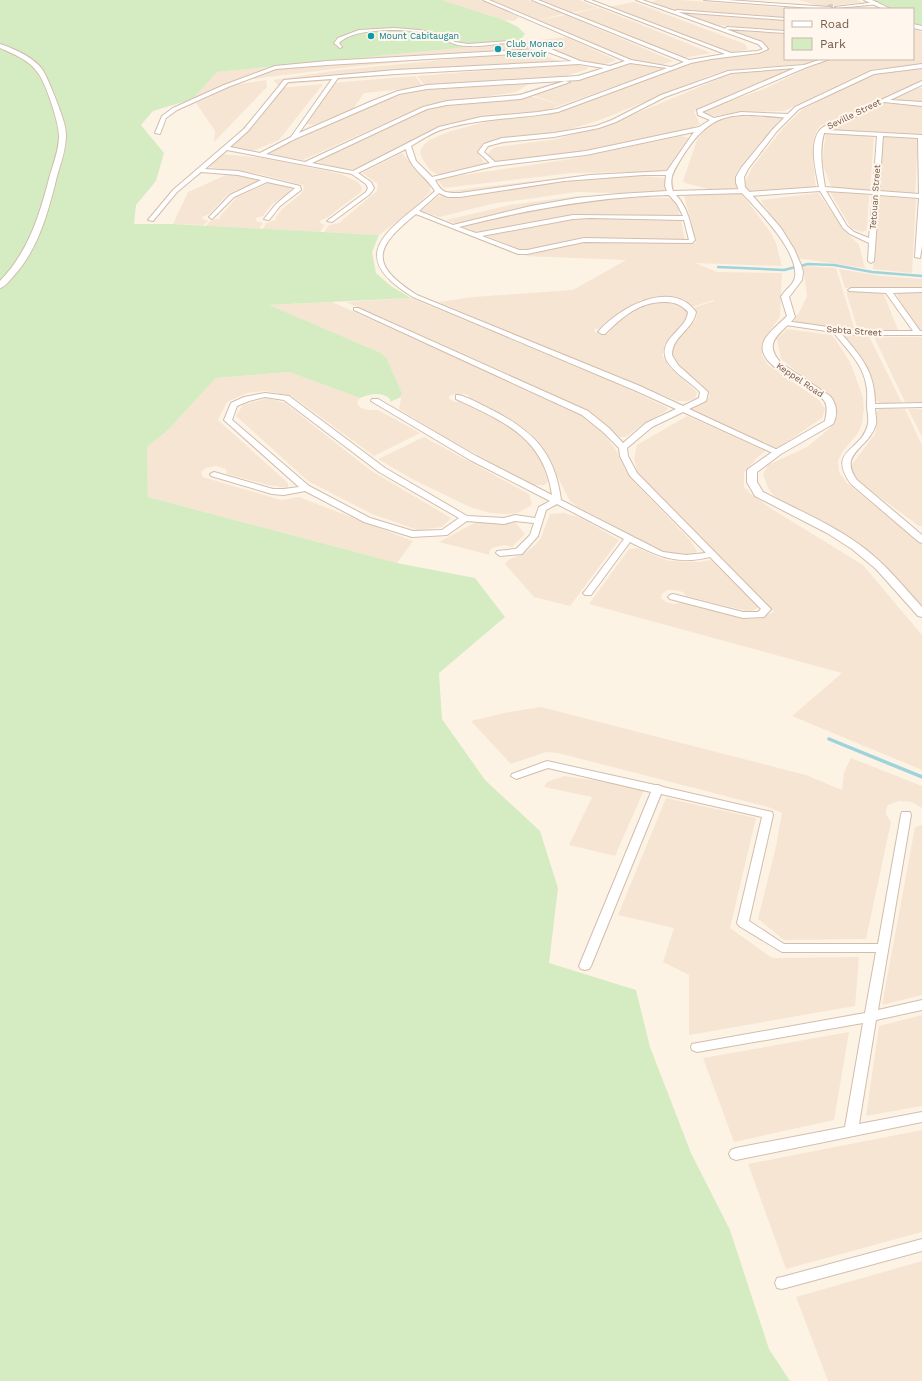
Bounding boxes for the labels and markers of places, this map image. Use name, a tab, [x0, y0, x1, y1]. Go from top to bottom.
marker: Mount Cabitaugan	[366, 31, 376, 41]
place label: Mount Cabitaugan	[379, 31, 459, 41]
place label: Club Monaco Reservoir	[506, 39, 563, 59]
marker: Club Monaco Reservoir	[493, 44, 503, 54]

